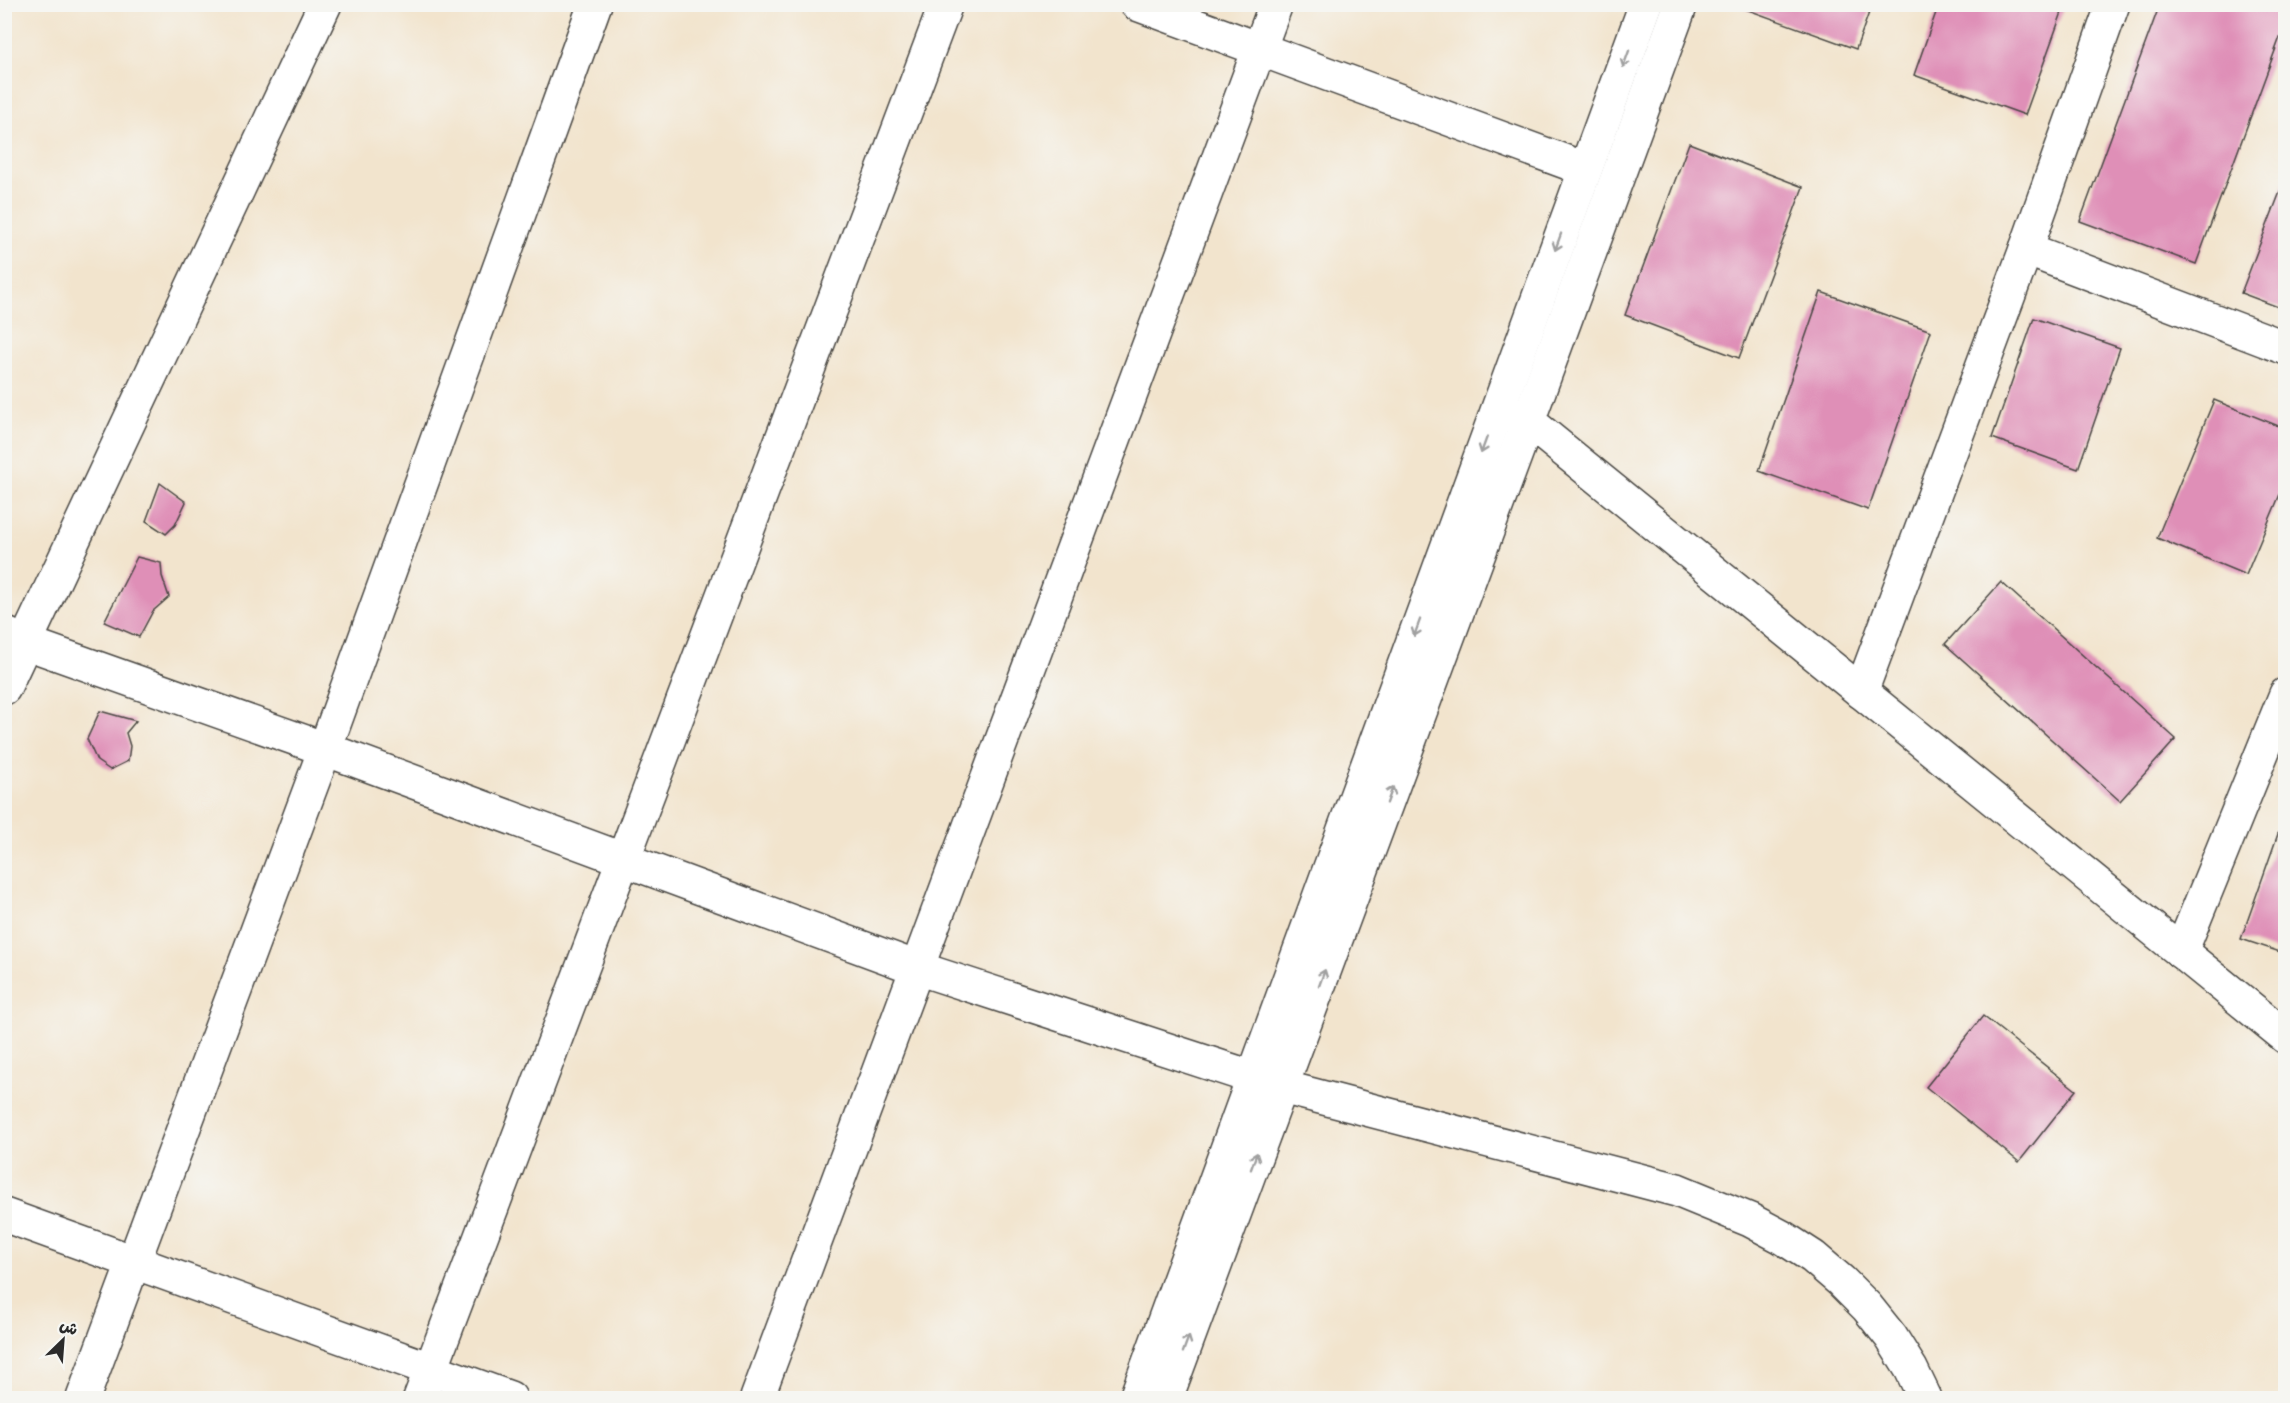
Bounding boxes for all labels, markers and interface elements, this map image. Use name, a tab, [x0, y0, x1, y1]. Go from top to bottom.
one-way arrow	[1620, 49, 1631, 68]
one-way arrow	[1552, 232, 1563, 251]
one-way arrow	[1477, 435, 1488, 454]
one-way arrow	[1411, 618, 1422, 637]
one-way arrow	[1385, 786, 1396, 805]
one-way arrow	[1318, 969, 1329, 988]
one-way arrow	[1250, 1152, 1261, 1171]
north arrow	[33, 1310, 93, 1370]
text: ش	[57, 1314, 82, 1340]
one-way arrow	[1182, 1335, 1193, 1354]

